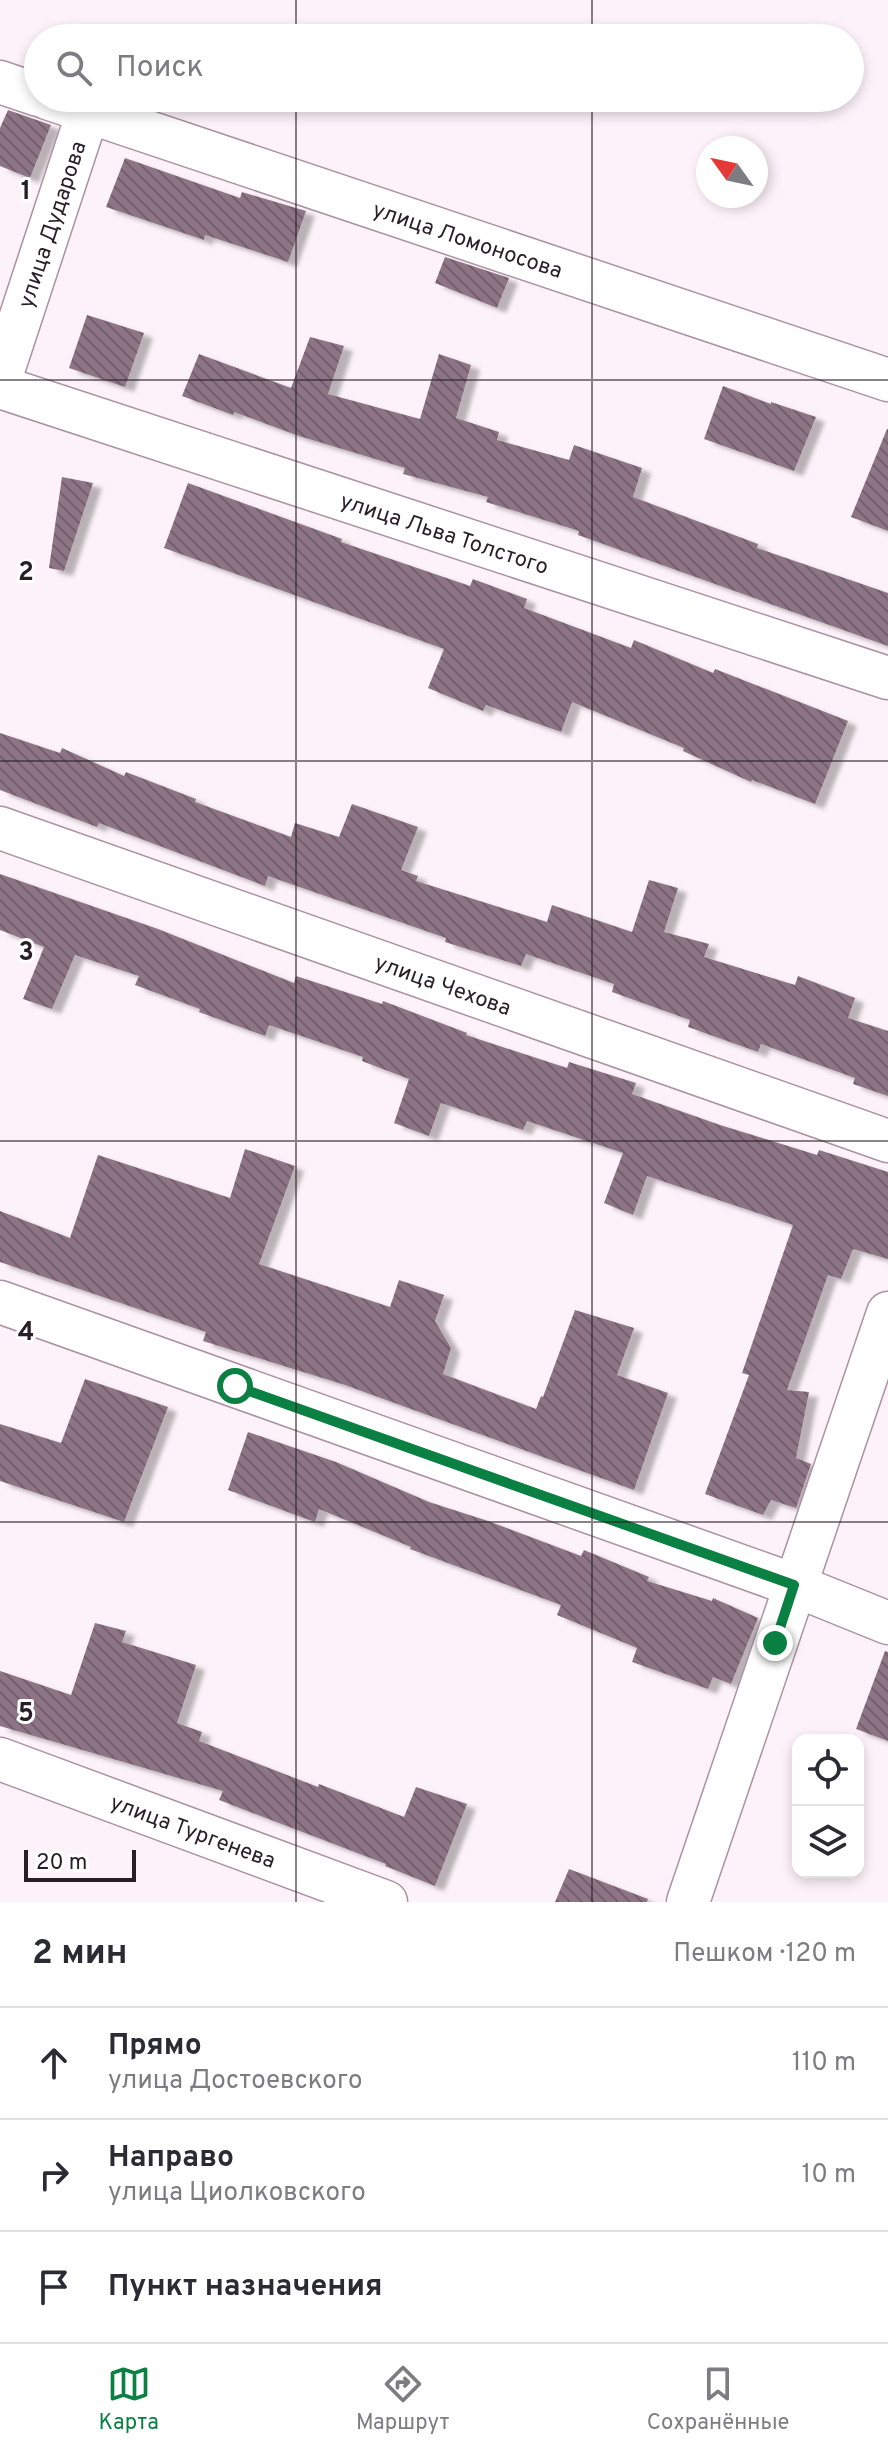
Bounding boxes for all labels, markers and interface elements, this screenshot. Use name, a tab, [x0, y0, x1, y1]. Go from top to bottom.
search box	[24, 24, 864, 112]
icon: search	[52, 46, 96, 90]
text: Поиск	[116, 50, 204, 87]
north arrow	[696, 136, 768, 208]
street label: улица Дударова	[14, 138, 94, 312]
text: 1	[21, 176, 31, 209]
street label: улица Ломоносова	[369, 197, 566, 286]
street label: улица Льва Толстого	[336, 488, 552, 582]
text: 2	[18, 557, 34, 590]
text: 3	[18, 937, 34, 970]
street label: улица Чехова	[371, 950, 514, 1023]
text: 4	[18, 1317, 34, 1350]
route start	[217, 1368, 253, 1404]
route end	[757, 1625, 793, 1661]
text: 5	[18, 1698, 34, 1731]
map controls	[792, 1734, 864, 1878]
button: locate	[792, 1734, 864, 1806]
street label: улица Тургенева	[106, 1790, 279, 1876]
button: layers	[792, 1806, 864, 1878]
scale bar	[24, 1846, 136, 1882]
text: 20 m	[36, 1850, 87, 1877]
text: 2 мин	[32, 1933, 128, 1976]
text: Пешком · 120 m	[673, 1938, 856, 1971]
text: Прямо	[108, 2028, 202, 2065]
icon: ahead	[32, 2041, 76, 2085]
text: 110 m	[792, 2047, 856, 2080]
text: улица Достоевского	[108, 2065, 363, 2098]
text: Направо	[108, 2140, 234, 2177]
icon: right	[32, 2153, 76, 2197]
text: 10 m	[801, 2159, 856, 2192]
text: улица Циолковского	[108, 2177, 366, 2210]
icon: arrive	[32, 2265, 76, 2309]
text: Пункт назначения	[108, 2269, 382, 2306]
tab: Карта	[99, 2362, 159, 2437]
tab: Маршрут	[356, 2362, 450, 2437]
tab: Сохранённые	[647, 2362, 789, 2437]

